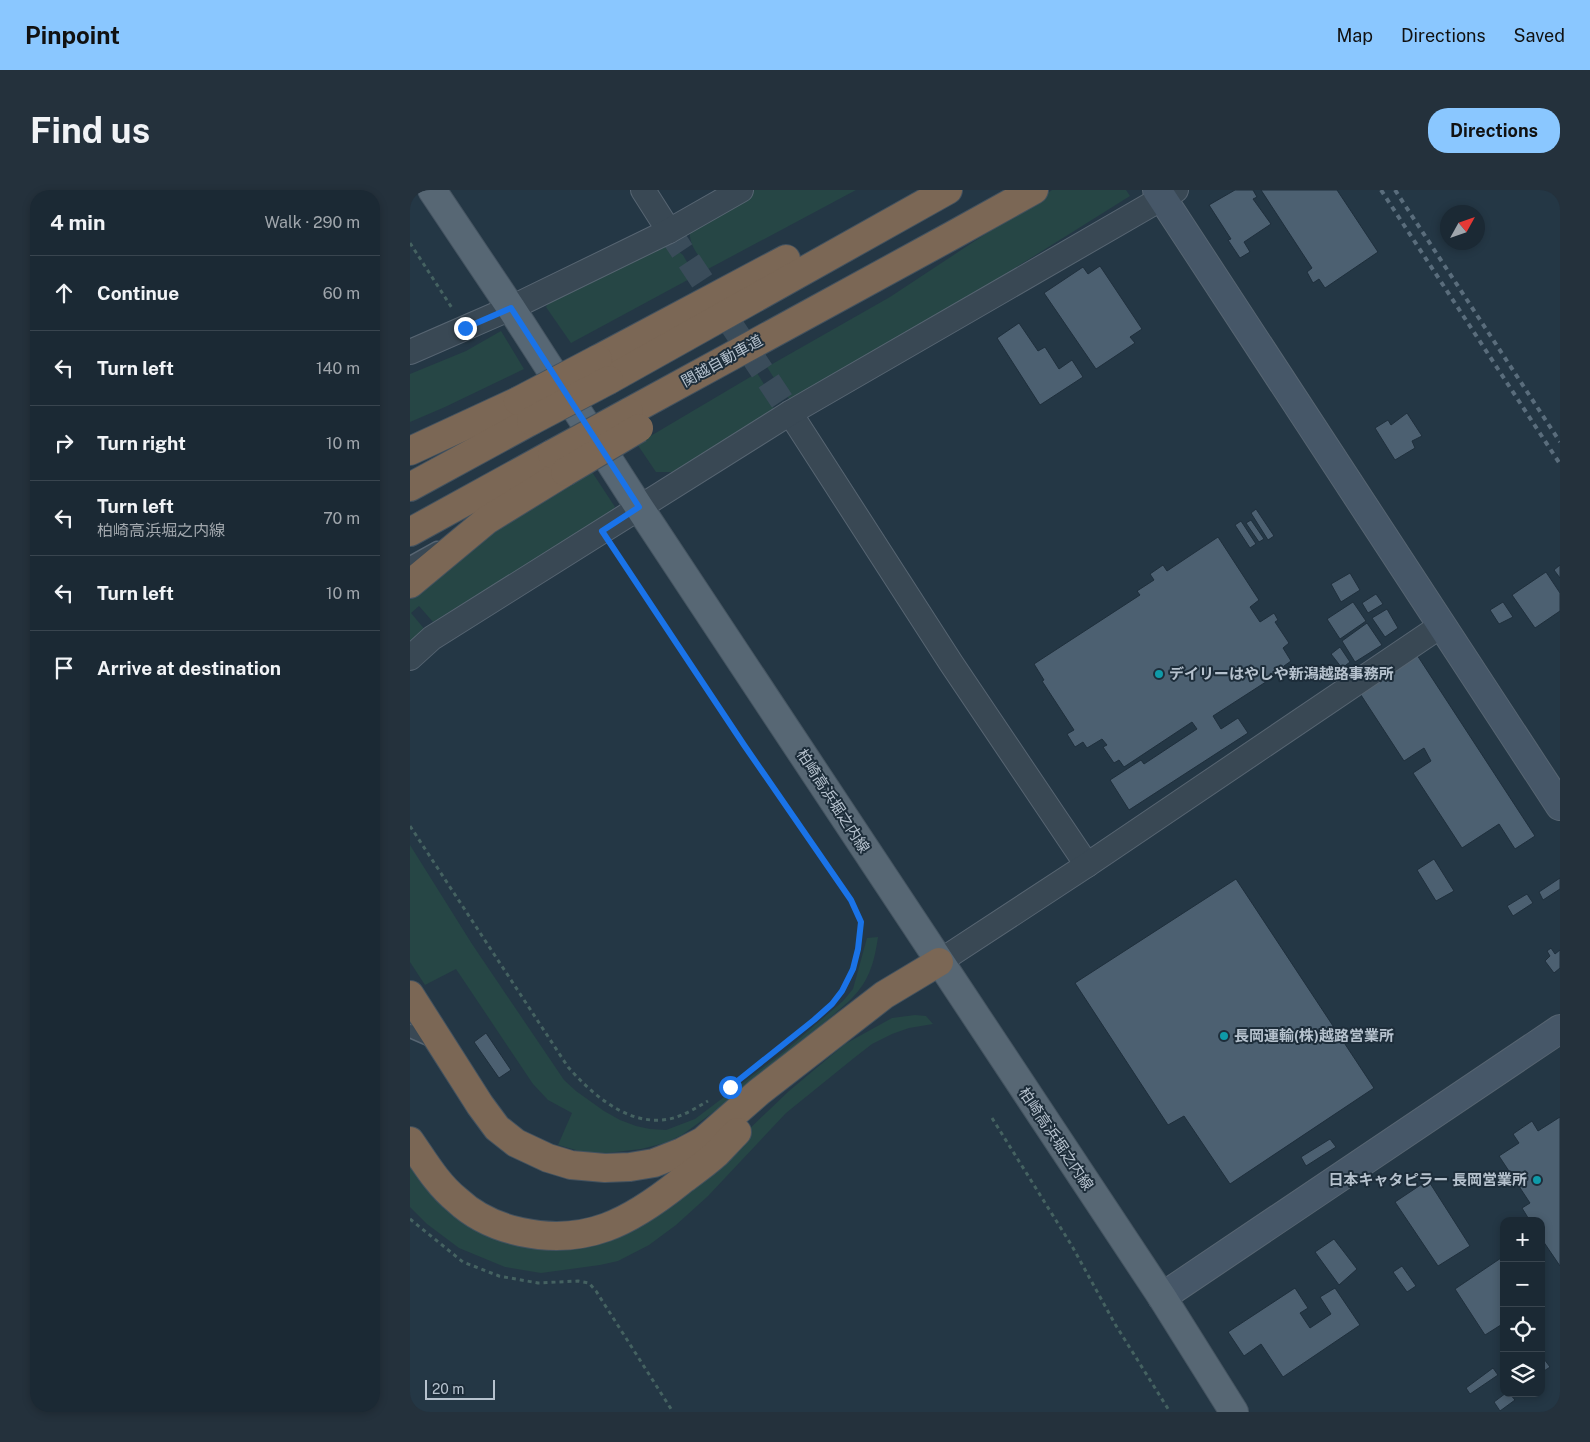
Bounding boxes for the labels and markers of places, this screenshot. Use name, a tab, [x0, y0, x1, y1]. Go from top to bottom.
place label: デイリーはやしや新潟越路事務所	[1169, 665, 1394, 682]
marker: デイリーはやしや新潟越路事務所	[1153, 668, 1165, 680]
place label: 長岡運輸(株)越路営業所	[1234, 1027, 1394, 1044]
marker: 長岡運輸(株)越路営業所	[1218, 1030, 1230, 1042]
place label: 日本キャタピラー 長岡営業所	[1329, 1171, 1527, 1188]
marker: 日本キャタピラー 長岡営業所	[1531, 1174, 1543, 1186]

